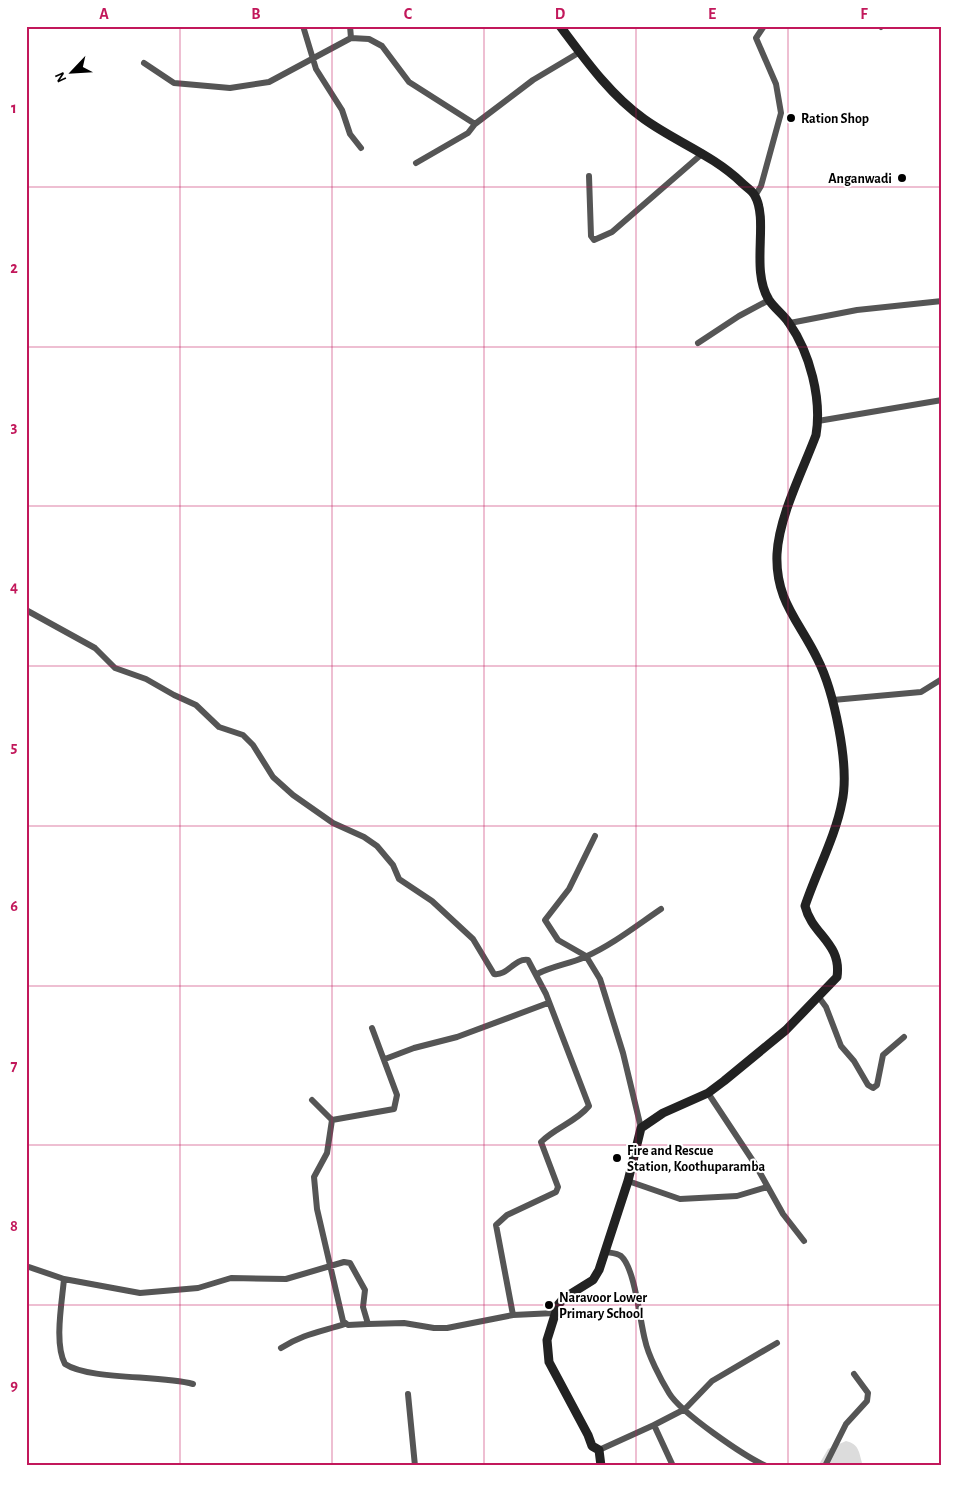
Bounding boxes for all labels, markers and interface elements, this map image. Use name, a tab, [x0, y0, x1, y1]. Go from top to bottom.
text: A	[99, 6, 109, 22]
text: B	[251, 6, 261, 22]
text: C	[404, 6, 413, 22]
text: D	[555, 6, 566, 22]
text: E	[708, 6, 716, 22]
text: F	[860, 6, 868, 22]
north arrow	[48, 48, 98, 98]
text: N	[53, 70, 70, 84]
text: 1	[11, 100, 17, 116]
marker: Ration Shop	[785, 112, 797, 124]
place label: Ration Shop	[801, 112, 869, 126]
place label: Anganwadi	[828, 172, 892, 186]
marker: Anganwadi	[896, 172, 908, 184]
text: 2	[10, 260, 18, 276]
text: 3	[11, 419, 18, 435]
text: 4	[10, 579, 18, 595]
text: 5	[11, 739, 18, 755]
text: 6	[10, 898, 18, 914]
text: 7	[11, 1058, 18, 1074]
place label: Fire and Rescue Station, Koothuparamba	[627, 1144, 765, 1174]
marker: Fire and Rescue Station, Koothuparamba	[611, 1152, 623, 1164]
text: 8	[10, 1218, 18, 1234]
place label: Naravoor Lower Primary School	[559, 1291, 647, 1321]
marker: Naravoor Lower Primary School	[543, 1299, 555, 1311]
text: 9	[10, 1377, 18, 1393]

